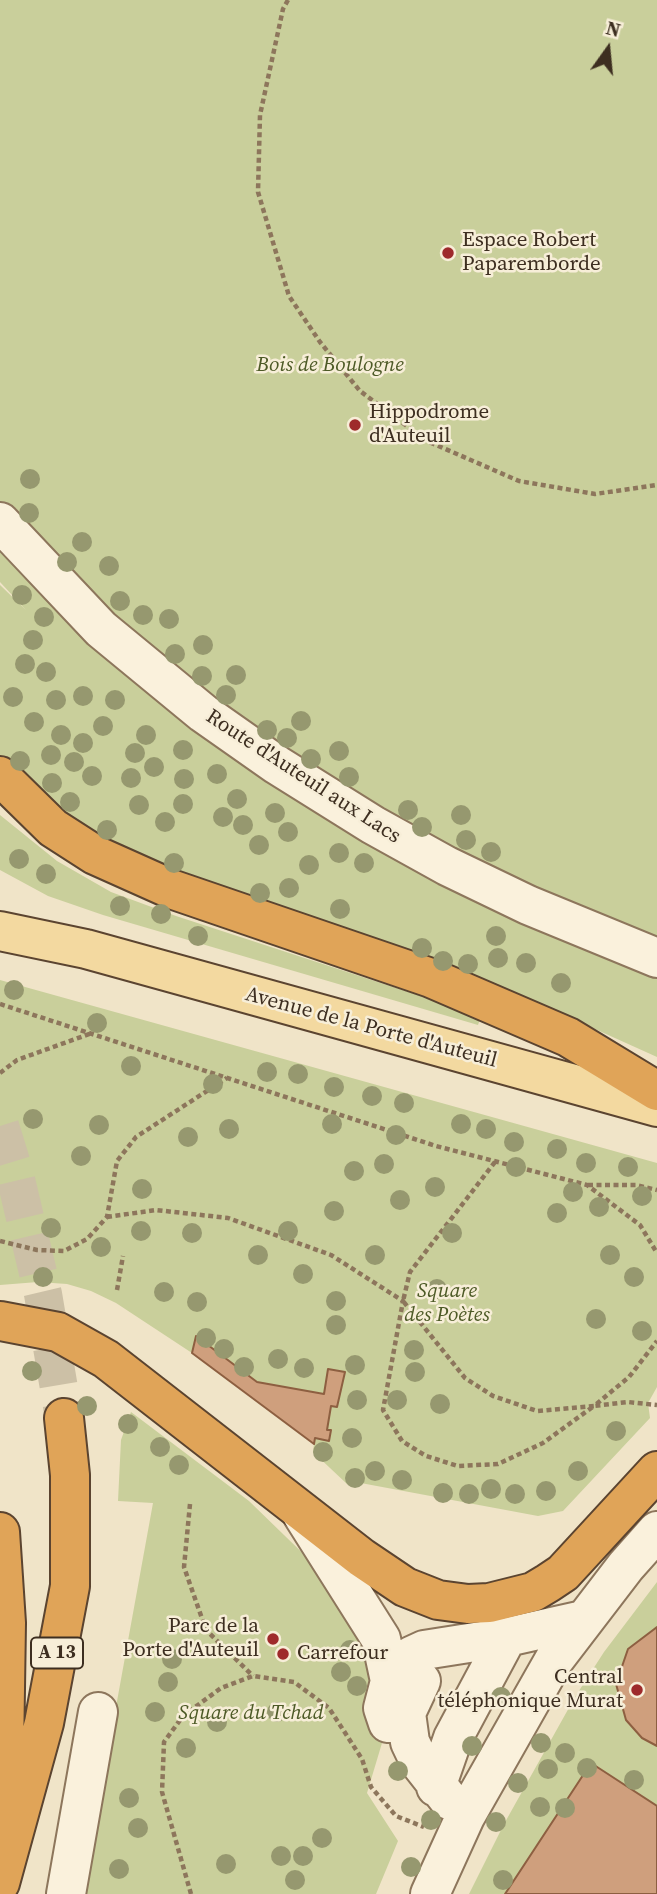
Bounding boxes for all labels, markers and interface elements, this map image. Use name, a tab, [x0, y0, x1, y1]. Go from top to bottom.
north arrow	[573, 14, 643, 84]
text: N	[603, 14, 623, 43]
place label: Espace Robert Paparemborde	[462, 228, 601, 278]
marker: Espace Robert Paparemborde	[440, 245, 456, 261]
park label: Bois de Boulogne	[256, 353, 404, 379]
place label: Hippodrome d'Auteuil	[369, 400, 489, 450]
marker: Hippodrome d'Auteuil	[347, 417, 363, 433]
street label: Route d'Auteuil aux Lacs	[201, 705, 405, 849]
street label: Avenue de la Porte d'Auteuil	[242, 982, 500, 1074]
park label: Square des Poètes	[404, 1279, 490, 1329]
place label: Parc de la Porte d'Auteuil	[122, 1614, 259, 1664]
marker: Parc de la Porte d'Auteuil	[265, 1631, 281, 1647]
road number: A 13	[31, 1638, 83, 1668]
place label: Carrefour	[297, 1641, 388, 1667]
marker: Carrefour	[275, 1646, 291, 1662]
place label: Central téléphonique Murat	[438, 1665, 623, 1715]
marker: Central téléphonique Murat	[629, 1682, 645, 1698]
park label: Square du Tchad	[178, 1701, 324, 1727]

